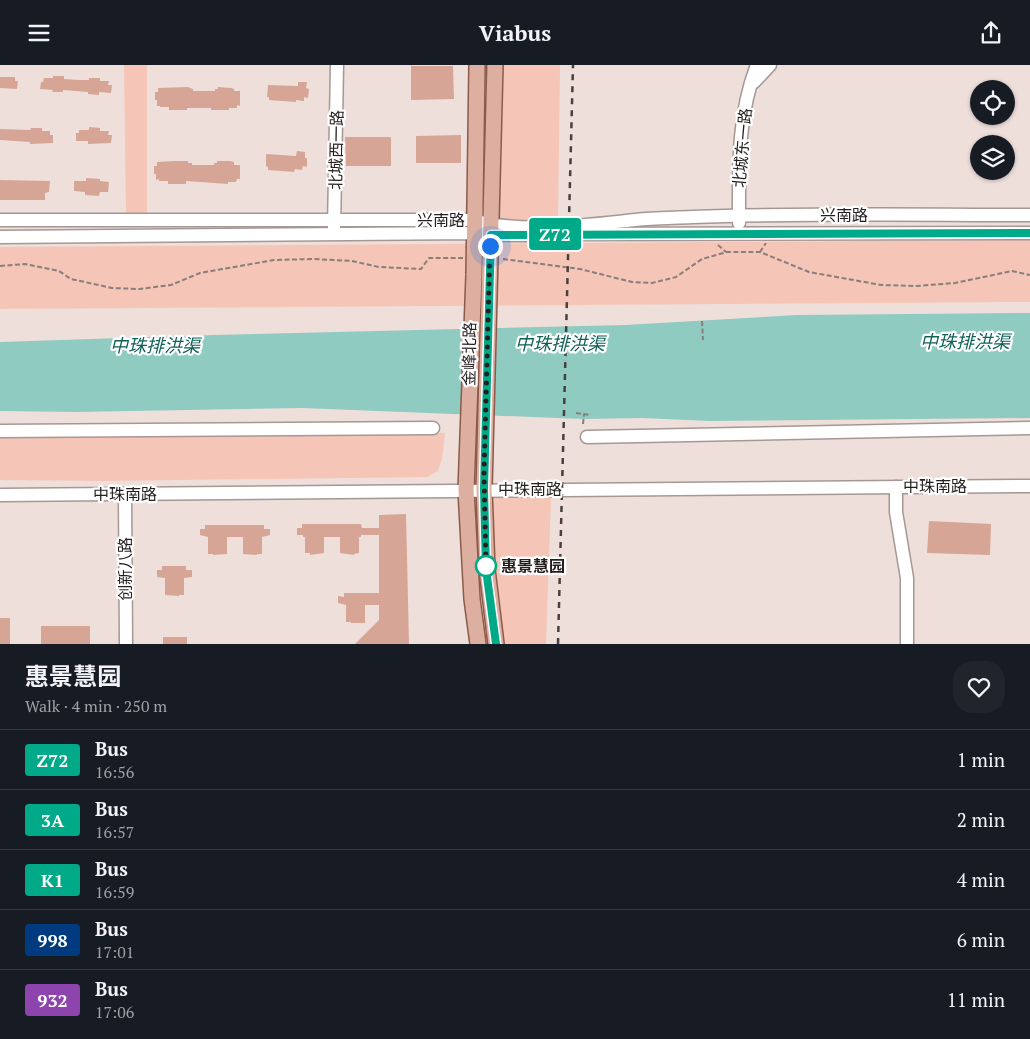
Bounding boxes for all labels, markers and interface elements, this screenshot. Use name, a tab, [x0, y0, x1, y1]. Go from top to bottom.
text: Viabus	[479, 18, 551, 47]
icon: menu	[25, 19, 53, 47]
icon: share	[977, 19, 1005, 47]
map controls	[970, 80, 1015, 180]
button: locate	[970, 80, 1015, 125]
street label: 北城东一路	[728, 107, 756, 189]
street label: 北城西一路	[324, 110, 348, 190]
button: layers	[970, 135, 1015, 180]
street label: 兴南路	[820, 204, 868, 226]
street label: 兴南路	[417, 209, 465, 231]
line badge: Z72	[526, 218, 584, 250]
text: Z72	[539, 222, 571, 246]
your location	[478, 234, 503, 259]
street label: 金峰北路	[457, 322, 481, 386]
water label: 中珠排洪渠	[920, 329, 1013, 353]
water label: 中珠排洪渠	[515, 331, 608, 355]
water label: 中珠排洪渠	[110, 333, 203, 357]
street label: 中珠南路	[903, 475, 967, 497]
street label: 中珠南路	[498, 478, 562, 500]
street label: 中珠南路	[93, 483, 157, 505]
street label: 创新八路	[114, 537, 136, 601]
marker: 惠景慧园	[475, 555, 497, 577]
place label: 惠景慧园	[501, 555, 565, 577]
text: 惠景慧园	[25, 660, 121, 692]
button: heart	[953, 661, 1005, 713]
text: Walk · 4 min · 250 m	[25, 695, 167, 717]
text: Bus	[95, 736, 128, 761]
text: 1 min	[957, 747, 1005, 772]
text: Z72	[37, 748, 68, 772]
text: 16:56	[95, 761, 134, 783]
text: Bus	[95, 796, 128, 821]
text: 2 min	[957, 807, 1005, 832]
text: 3A	[41, 808, 64, 832]
text: 16:57	[95, 821, 134, 843]
text: Bus	[95, 856, 128, 881]
text: 4 min	[957, 867, 1005, 892]
text: K1	[41, 868, 64, 892]
text: 16:59	[95, 881, 134, 903]
text: Bus	[95, 916, 128, 941]
text: 6 min	[957, 927, 1005, 952]
text: 998	[37, 928, 68, 952]
text: 17:01	[95, 941, 134, 963]
text: Bus	[95, 976, 128, 1001]
text: 11 min	[947, 987, 1005, 1012]
text: 932	[37, 988, 68, 1012]
text: 17:06	[95, 1001, 134, 1023]

